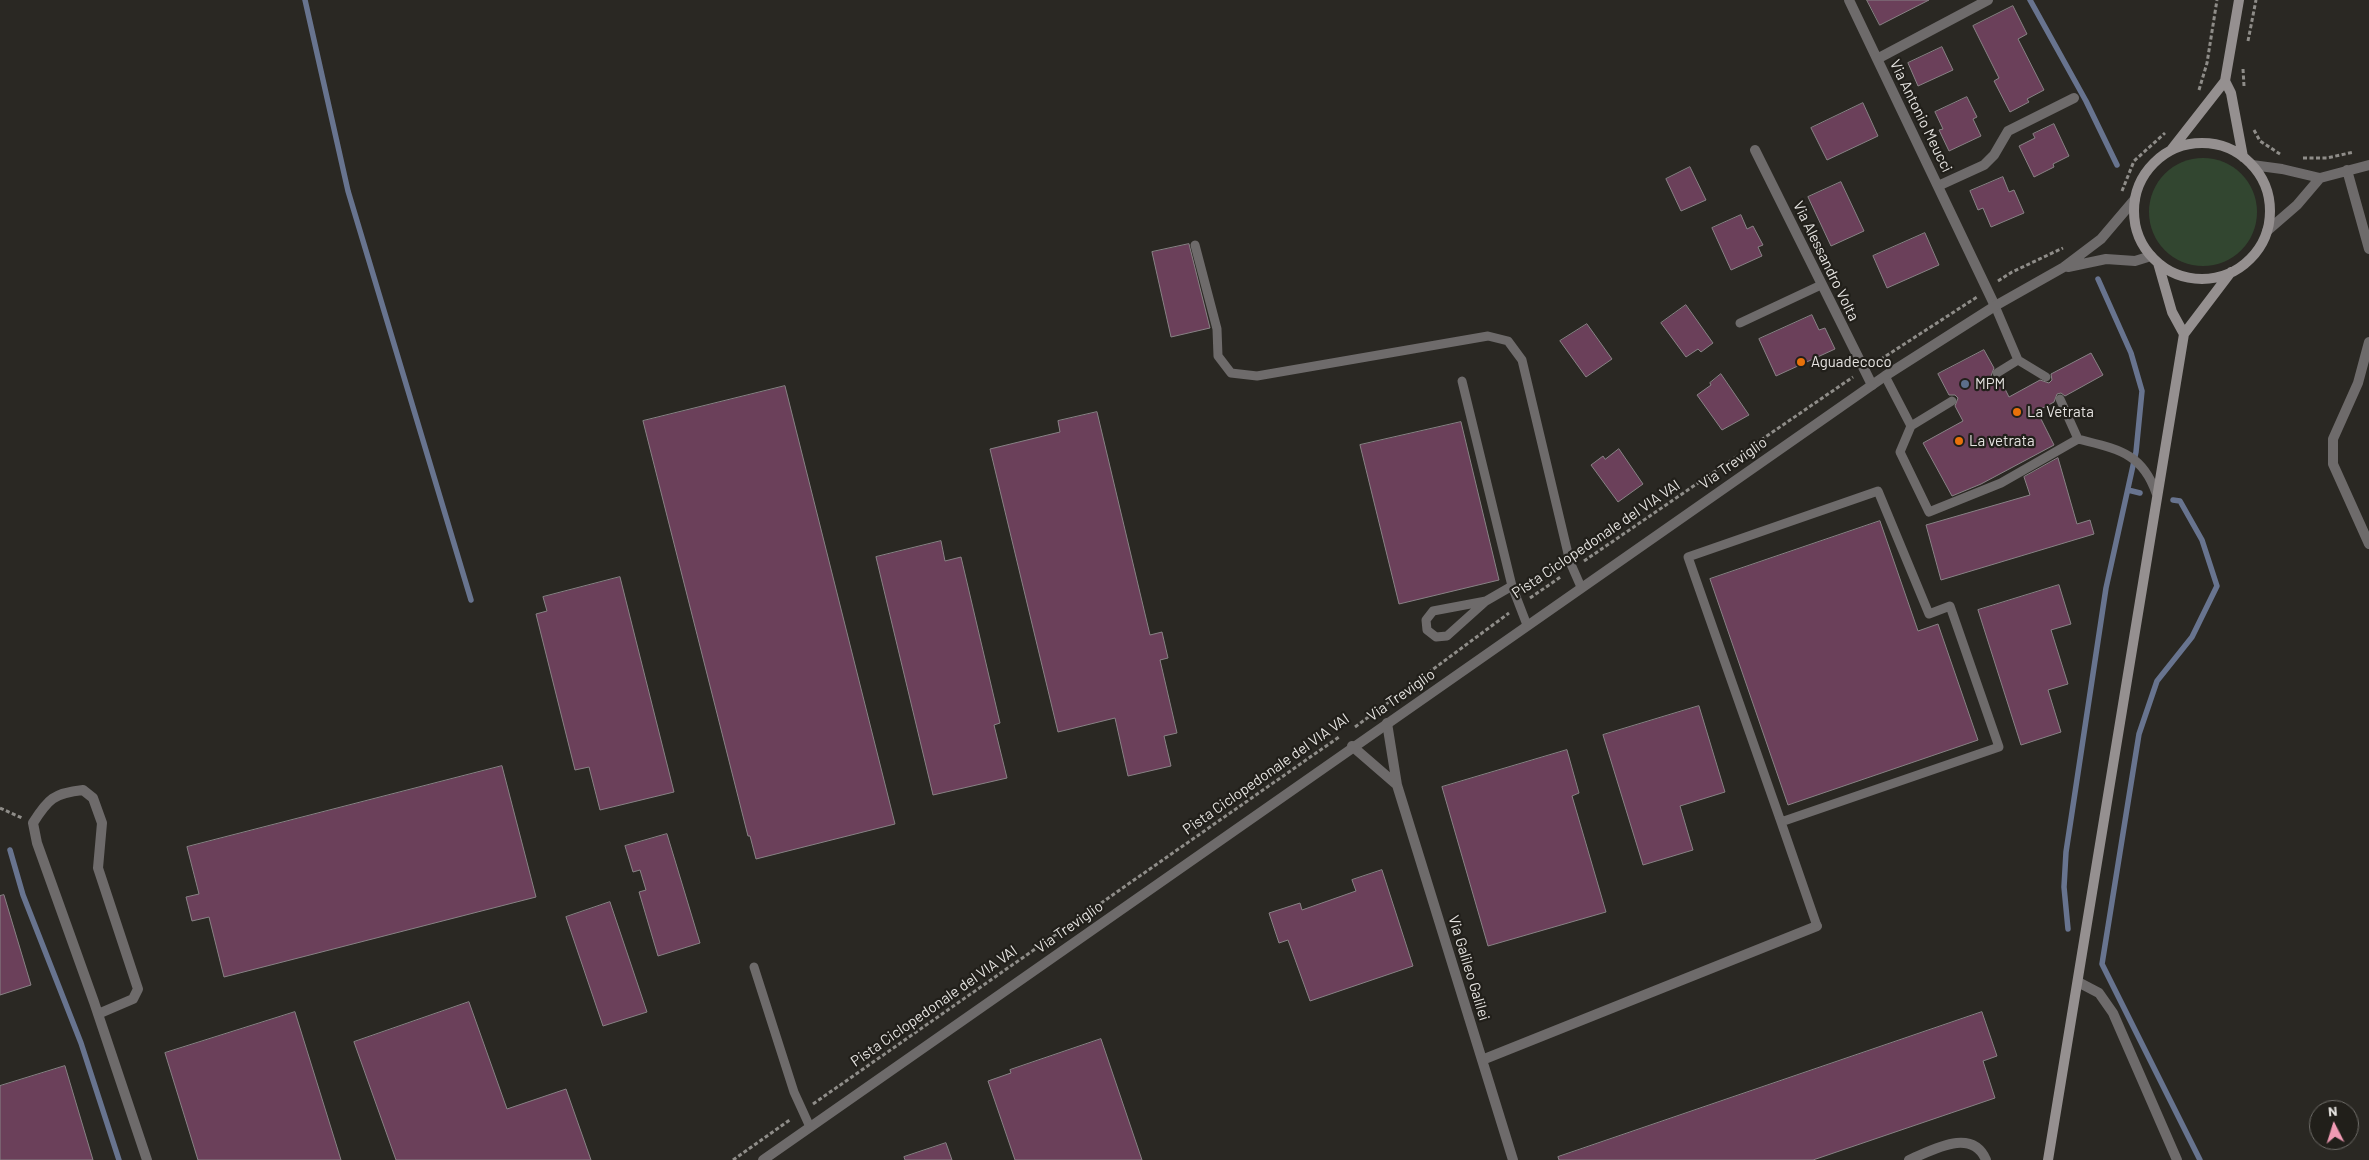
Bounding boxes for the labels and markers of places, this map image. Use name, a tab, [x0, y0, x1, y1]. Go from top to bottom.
place label: Aguadecoco	[1811, 353, 1892, 371]
marker: Aguadecoco	[1795, 356, 1807, 368]
place label: MPM	[1975, 375, 2005, 393]
marker: MPM	[1959, 378, 1971, 390]
place label: La Vetrata	[2027, 403, 2094, 421]
marker: La Vetrata	[2011, 406, 2023, 418]
place label: La vetrata	[1969, 432, 2035, 450]
marker: La vetrata	[1953, 435, 1965, 447]

